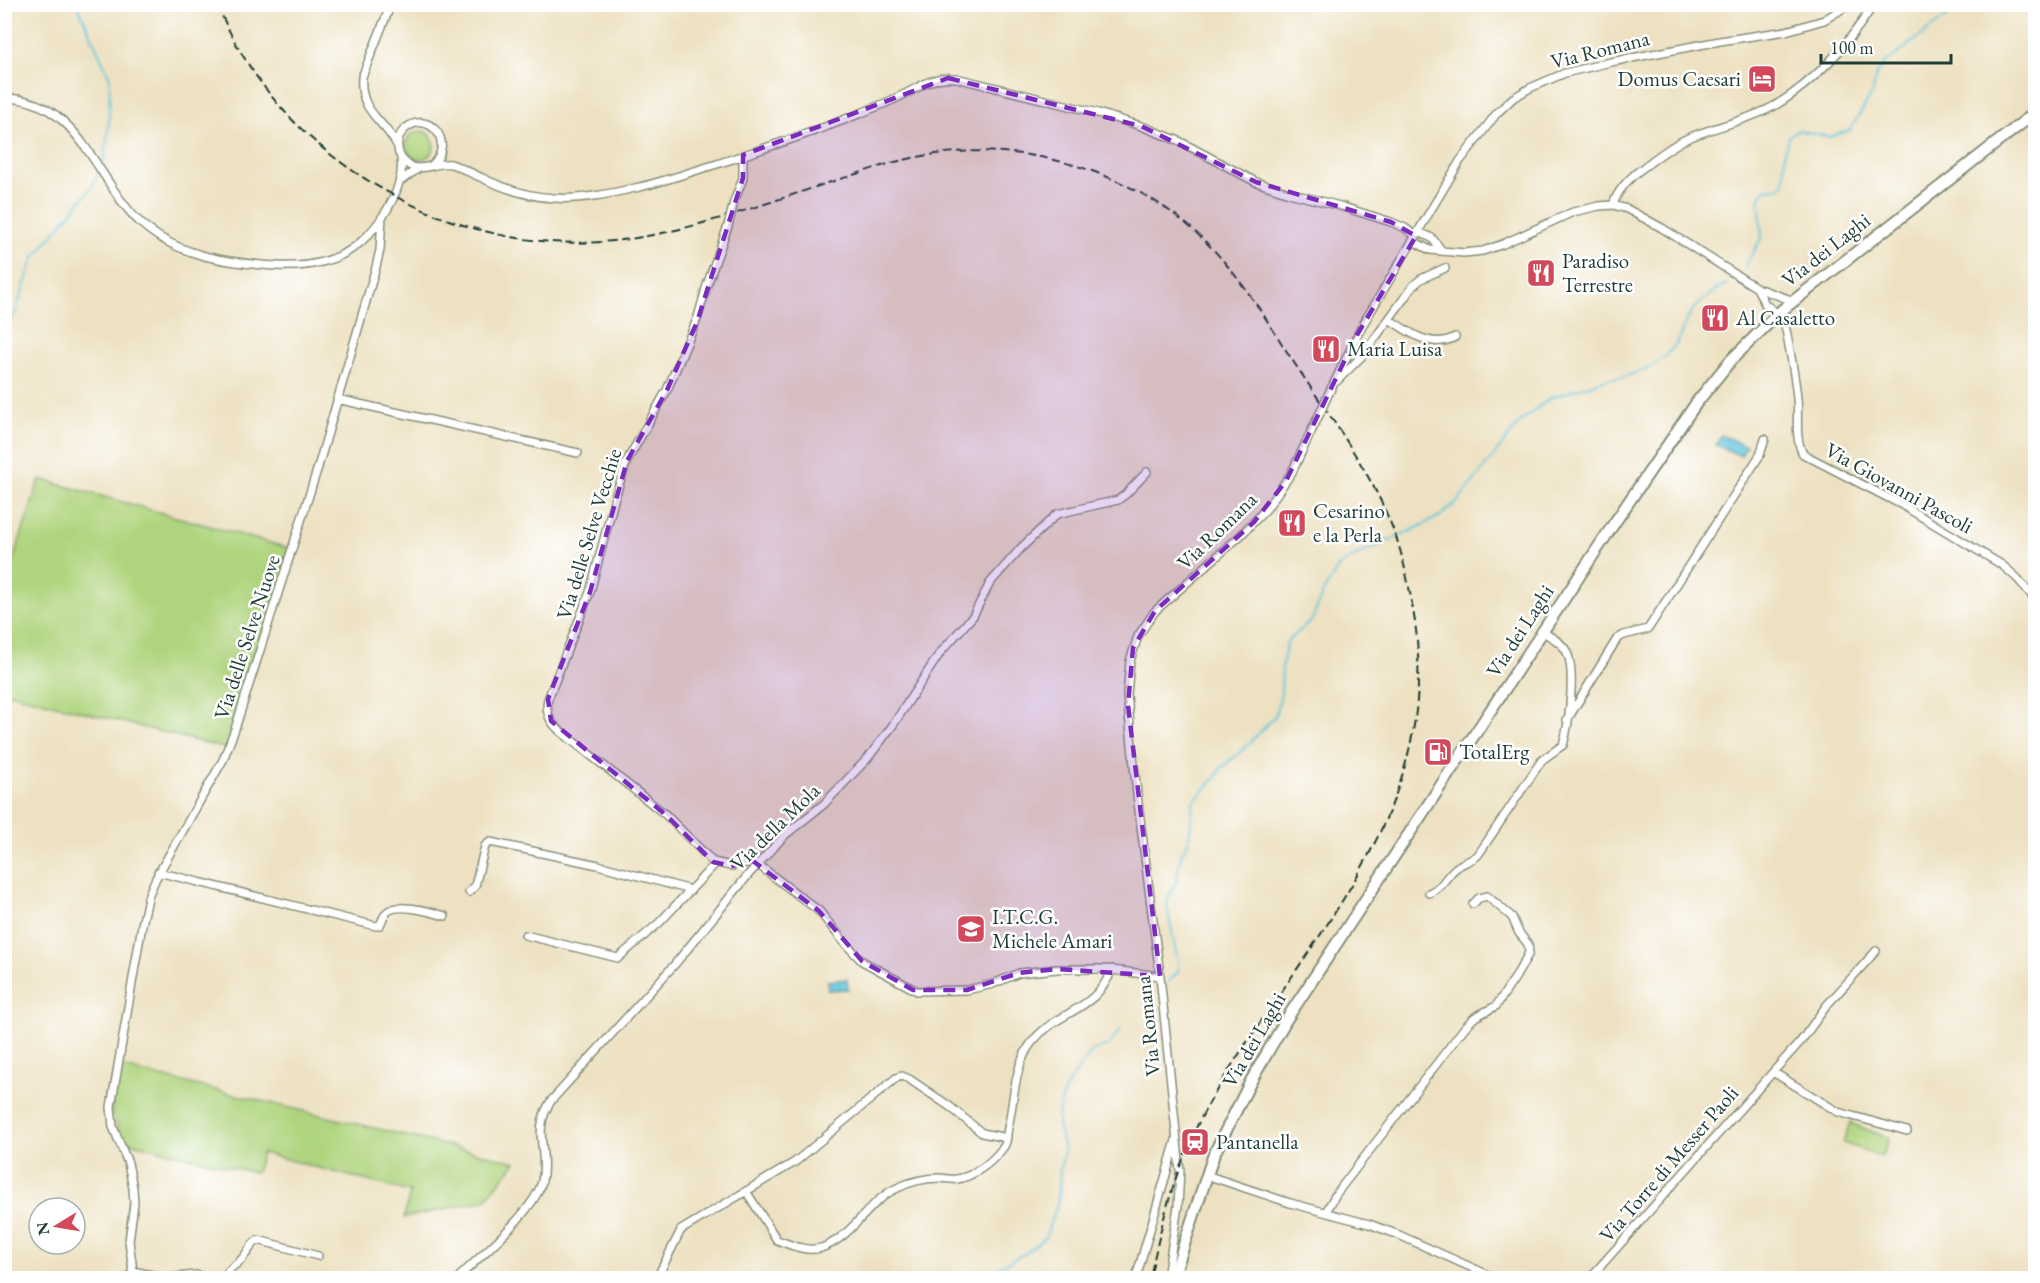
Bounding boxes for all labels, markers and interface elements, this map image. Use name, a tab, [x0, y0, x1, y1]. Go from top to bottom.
street label: Via Romana	[1548, 24, 1653, 75]
scale bar	[1821, 27, 1952, 65]
text: 100 m	[1830, 36, 1874, 59]
hotel icon: Domus Caesari	[1746, 63, 1778, 95]
place label: Domus Caesari	[1618, 65, 1741, 92]
street label: Via dei Laghi	[1776, 207, 1876, 293]
place label: Paradiso Terrestre	[1562, 247, 1633, 298]
restaurant icon: Paradiso Terrestre	[1525, 257, 1557, 289]
restaurant icon: Al Casaletto	[1699, 302, 1731, 334]
place label: Al Casaletto	[1735, 304, 1835, 331]
restaurant icon: Maria Luisa	[1310, 333, 1342, 365]
place label: Maria Luisa	[1347, 335, 1443, 362]
street label: Via Giovanni Pascoli	[1821, 436, 1978, 539]
street label: Via delle Selve Vecchie	[550, 445, 627, 623]
street label: Via Romana	[1171, 485, 1263, 575]
place label: Cesarino e la Perla	[1313, 497, 1385, 548]
restaurant icon: Cesarino e la Perla	[1276, 507, 1308, 539]
street label: Via delle Selve Nuove	[207, 551, 286, 723]
street label: Via dei Laghi	[1480, 579, 1560, 682]
fuel station icon: TotalErg	[1422, 736, 1454, 768]
place label: TotalErg	[1459, 738, 1530, 765]
street label: Via della Mola	[724, 777, 826, 876]
place label: I.T.C.G. Michele Amari	[992, 903, 1112, 954]
school or university icon: I.T.C.G. Michele Amari	[955, 913, 987, 945]
street label: Via Romana	[1129, 974, 1166, 1078]
street label: Via dei Laghi	[1216, 987, 1292, 1092]
street label: Via Torre di Messer Paoli	[1593, 1080, 1744, 1248]
station icon: Pantanella	[1179, 1126, 1211, 1158]
place label: Pantanella	[1216, 1128, 1299, 1155]
north arrow	[27, 1196, 87, 1256]
text: N	[31, 1220, 54, 1237]

